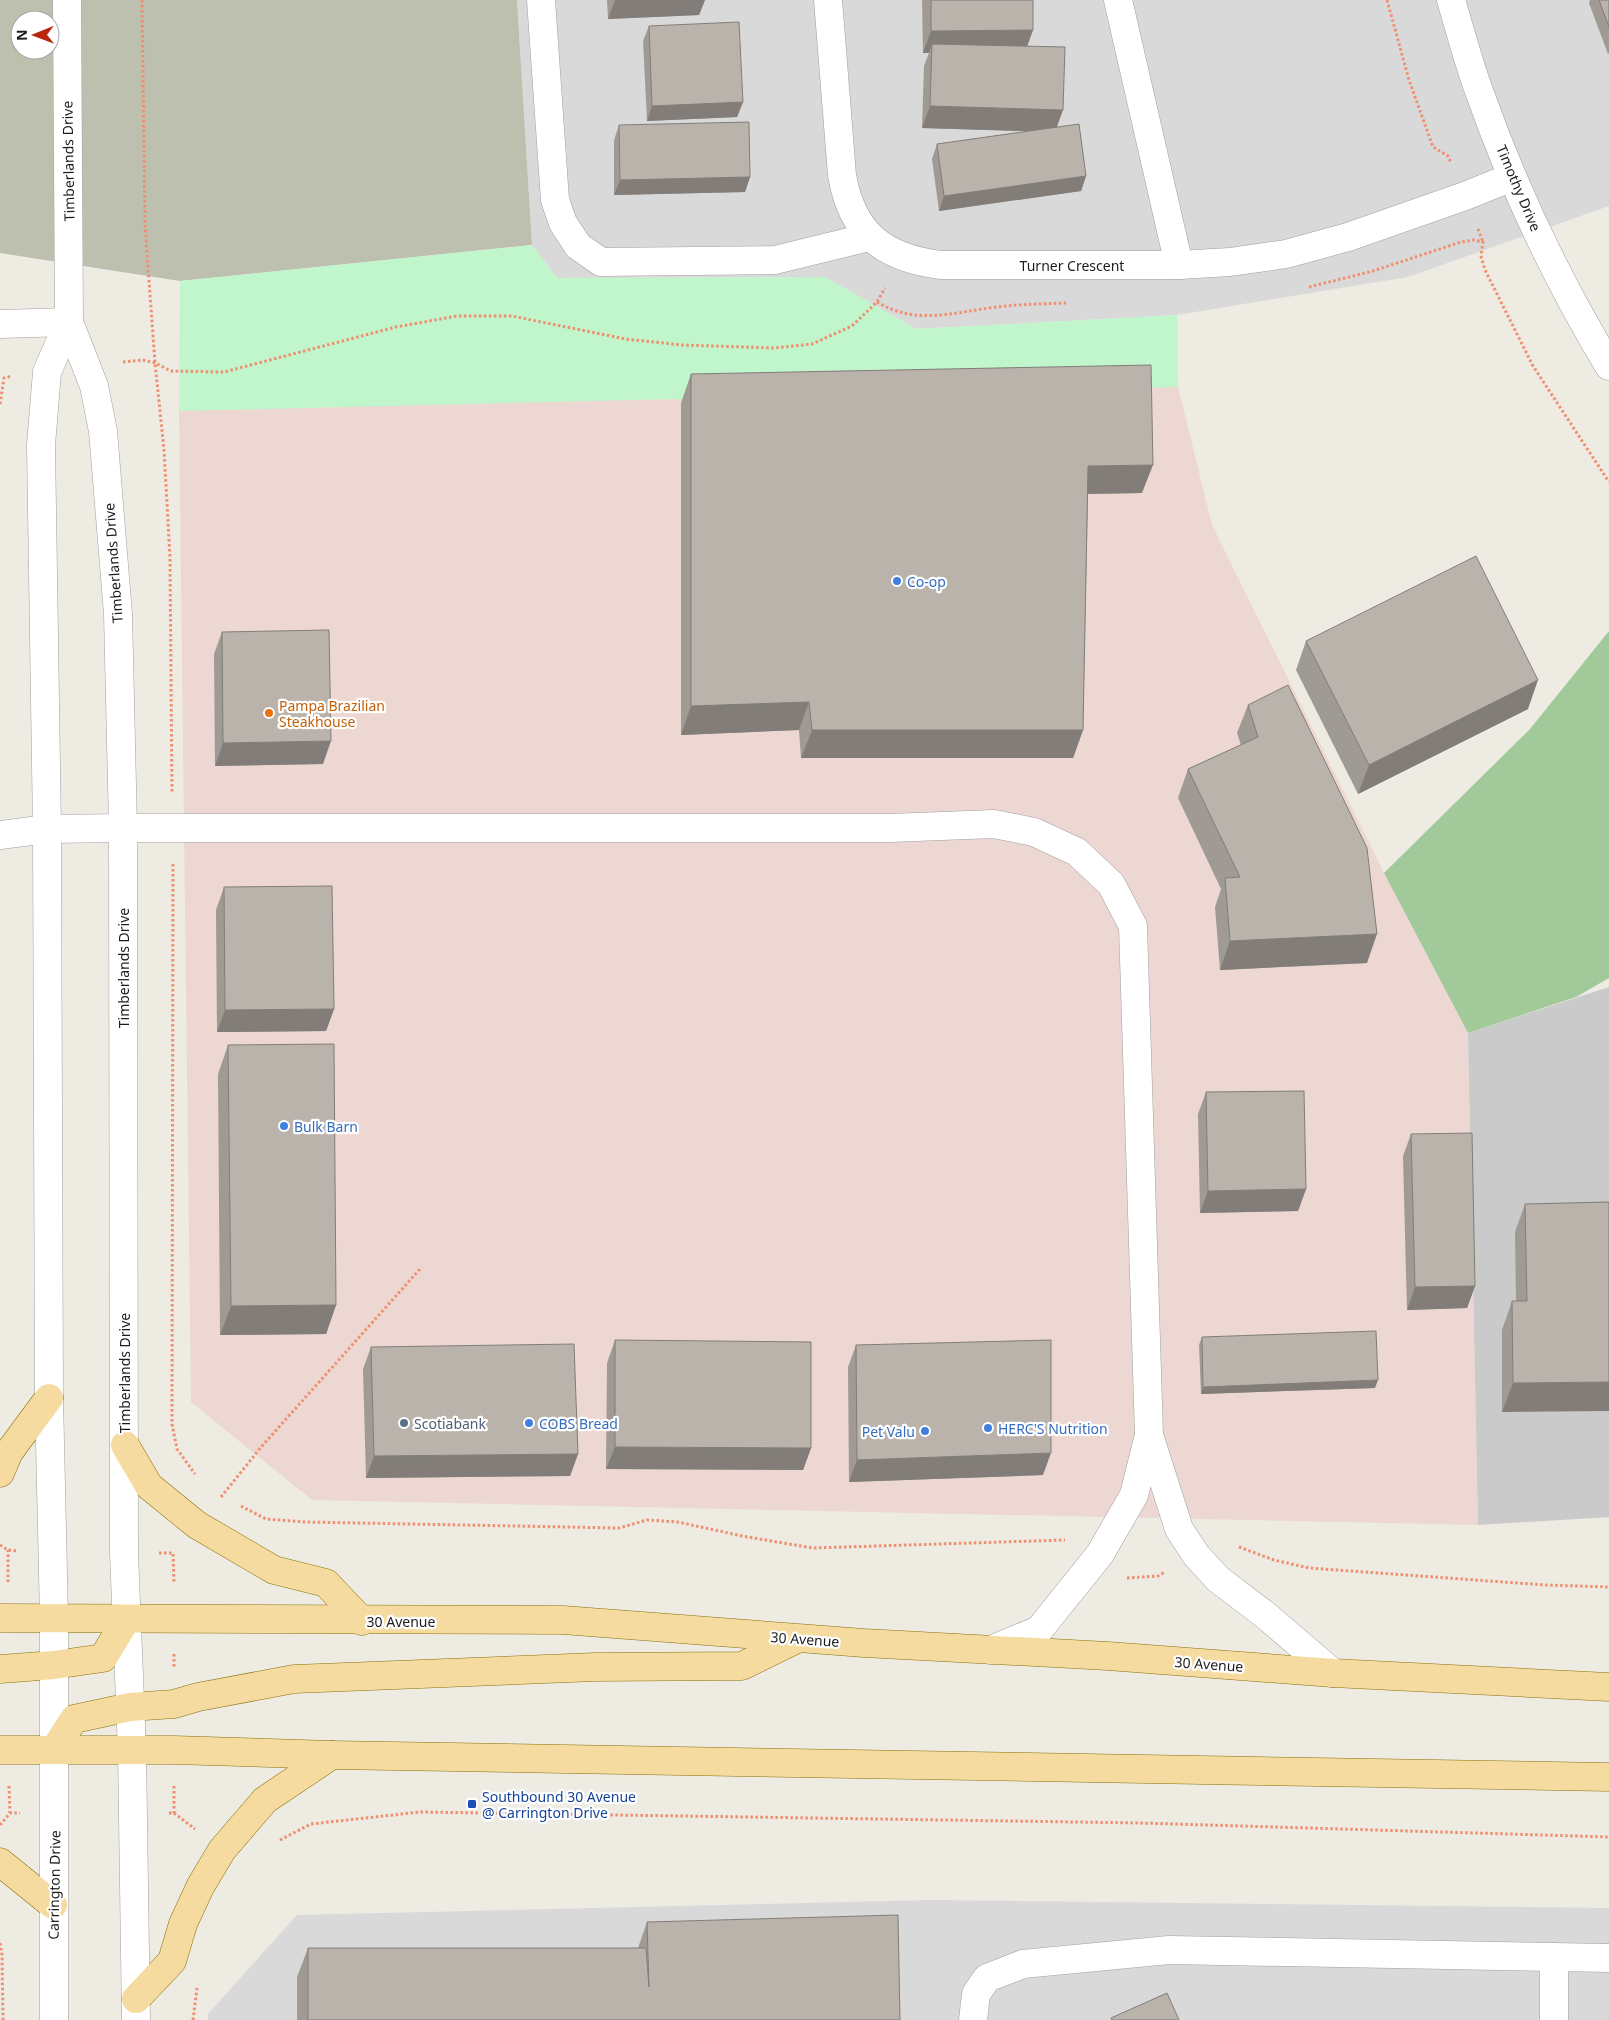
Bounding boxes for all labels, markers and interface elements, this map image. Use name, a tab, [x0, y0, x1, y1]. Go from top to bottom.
north arrow	[10, 10, 60, 60]
text: N	[12, 29, 31, 41]
street label: Timberlands Drive	[57, 101, 79, 221]
street label: Timothy Drive	[1492, 142, 1546, 234]
street label: Turner Crescent	[1020, 256, 1124, 275]
street label: Timberlands Drive	[99, 502, 127, 624]
place label: Co-op	[907, 572, 946, 591]
marker: Co-op	[891, 575, 903, 587]
place label: Pampa Brazilian Steakhouse	[279, 696, 385, 731]
marker: Pampa Brazilian Steakhouse	[263, 707, 275, 719]
street label: Timberlands Drive	[114, 908, 133, 1028]
place label: Bulk Barn	[294, 1117, 358, 1136]
marker: Bulk Barn	[278, 1120, 290, 1132]
street label: Timberlands Drive	[115, 1313, 134, 1433]
place label: Scotiabank	[414, 1414, 487, 1433]
place label: COBS Bread	[539, 1414, 618, 1433]
marker: Scotiabank	[398, 1417, 410, 1429]
marker: COBS Bread	[523, 1417, 535, 1429]
place label: HERC'S Nutrition	[998, 1419, 1108, 1438]
place label: Pet Valu	[862, 1422, 915, 1441]
marker: HERC'S Nutrition	[982, 1422, 994, 1434]
marker: Pet Valu	[919, 1425, 931, 1437]
street label: 30 Avenue	[367, 1612, 436, 1631]
street label: 30 Avenue	[770, 1627, 840, 1651]
street label: 30 Avenue	[1174, 1652, 1244, 1676]
place label: Southbound 30 Avenue @ Carrington Drive	[482, 1787, 636, 1822]
marker: Southbound 30 Avenue @ Carrington Drive	[466, 1798, 478, 1810]
street label: Carrington Drive	[44, 1830, 64, 1940]

